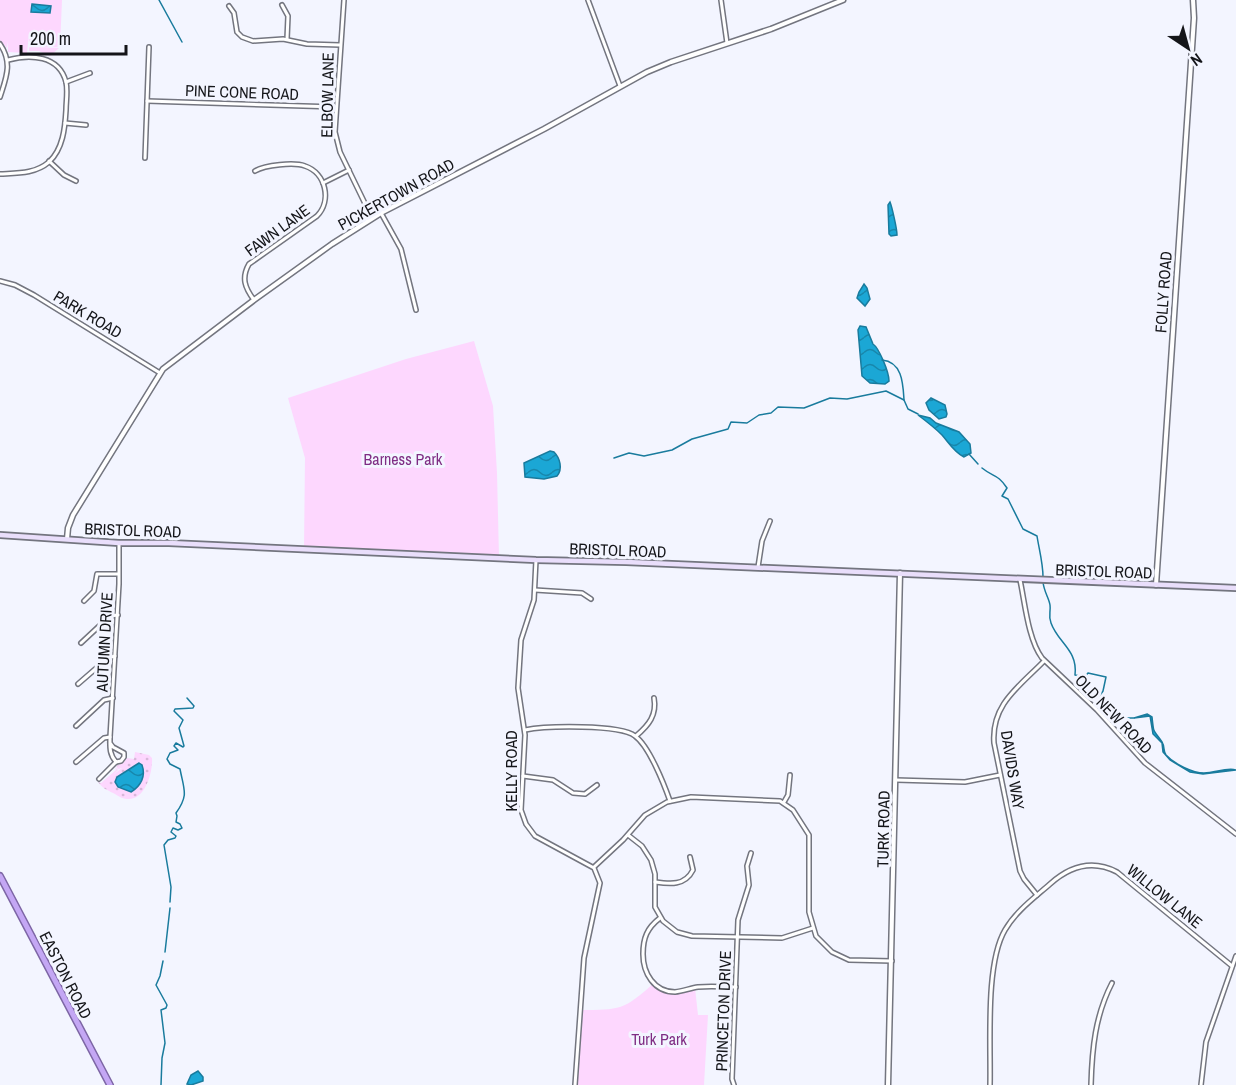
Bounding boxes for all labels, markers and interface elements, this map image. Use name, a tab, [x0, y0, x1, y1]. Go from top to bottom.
scale bar	[21, 18, 126, 56]
north arrow	[1158, 18, 1218, 78]
text: 200 m	[30, 26, 71, 51]
text: N	[1187, 48, 1207, 72]
street label: ELBOW LANE	[315, 52, 339, 138]
street label: PINE CONE ROAD	[185, 79, 299, 105]
street label: PICKERTOWN ROAD	[334, 153, 458, 235]
street label: FAWN LANE	[240, 199, 314, 261]
street label: FOLLY ROAD	[1149, 250, 1177, 334]
street label: PARK ROAD	[50, 285, 126, 343]
park label: Barness Park	[364, 448, 443, 470]
street label: BRISTOL ROAD	[84, 517, 182, 543]
street label: BRISTOL ROAD	[569, 537, 667, 563]
street label: BRISTOL ROAD	[1055, 558, 1153, 584]
street label: AUTUMN DRIVE	[90, 592, 118, 693]
street label: OLD NEW ROAD	[1070, 669, 1158, 759]
street label: DAVIDS WAY	[996, 729, 1030, 811]
street label: KELLY ROAD	[500, 730, 522, 812]
street label: TURK ROAD	[871, 790, 895, 868]
street label: WILLOW LANE	[1123, 859, 1207, 933]
street label: EASTON ROAD	[35, 928, 97, 1022]
street label: PRINCETON DRIVE	[710, 950, 736, 1072]
park label: Turk Park	[631, 1028, 687, 1050]

